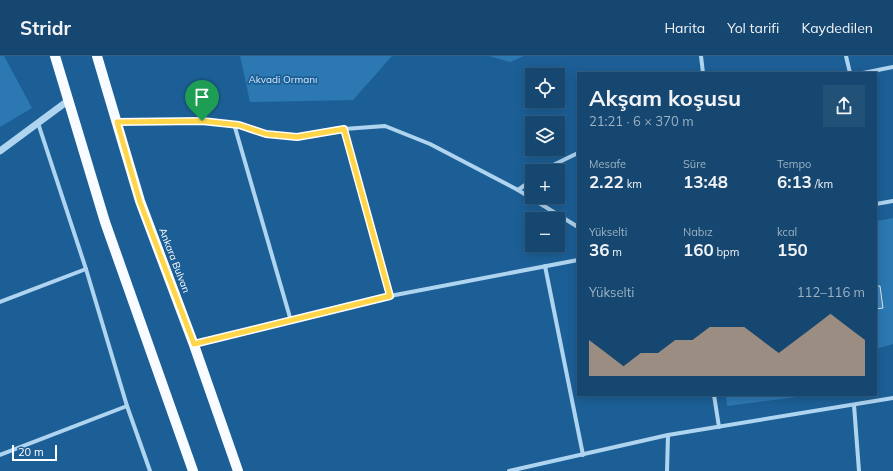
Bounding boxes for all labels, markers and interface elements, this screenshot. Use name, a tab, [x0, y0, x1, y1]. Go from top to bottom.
text: Stridr	[20, 16, 71, 40]
text: Harita	[664, 19, 705, 37]
text: Yol tarifi	[727, 19, 779, 37]
text: Kaydedilen	[801, 19, 873, 37]
map controls	[525, 68, 565, 252]
button: locate	[525, 68, 565, 108]
park label: Akvadi Ormanı	[249, 73, 317, 86]
pin	[185, 80, 219, 121]
text: Akşam koşusu	[589, 84, 741, 112]
button: share	[823, 85, 865, 127]
icon: arrive	[191, 86, 213, 108]
text: 21:21 · 6 × 370 m	[589, 113, 694, 129]
button: layers	[525, 116, 565, 156]
text: Mesafe	[589, 157, 626, 171]
text: Süre	[683, 157, 706, 171]
text: Tempo	[777, 157, 811, 171]
button: +	[525, 164, 565, 204]
text: 2.22	[589, 171, 624, 192]
text: 13:48	[683, 171, 728, 192]
text: 6:13	[777, 171, 812, 192]
text: km	[624, 177, 642, 191]
text: /km	[812, 177, 833, 191]
button: −	[525, 212, 565, 252]
text: Yükselti	[589, 225, 627, 239]
text: Nabız	[683, 225, 713, 239]
text: kcal	[777, 225, 797, 239]
street label: Ankara Bulvarı	[156, 226, 193, 295]
text: 36	[589, 239, 609, 260]
text: 160	[683, 239, 714, 260]
text: 150	[777, 239, 808, 260]
text: m	[609, 245, 622, 259]
text: bpm	[714, 245, 739, 259]
text: Yükselti	[589, 284, 634, 300]
text: 112–116 m	[797, 284, 865, 300]
scale bar	[12, 443, 57, 462]
text: 20 m	[18, 445, 44, 459]

